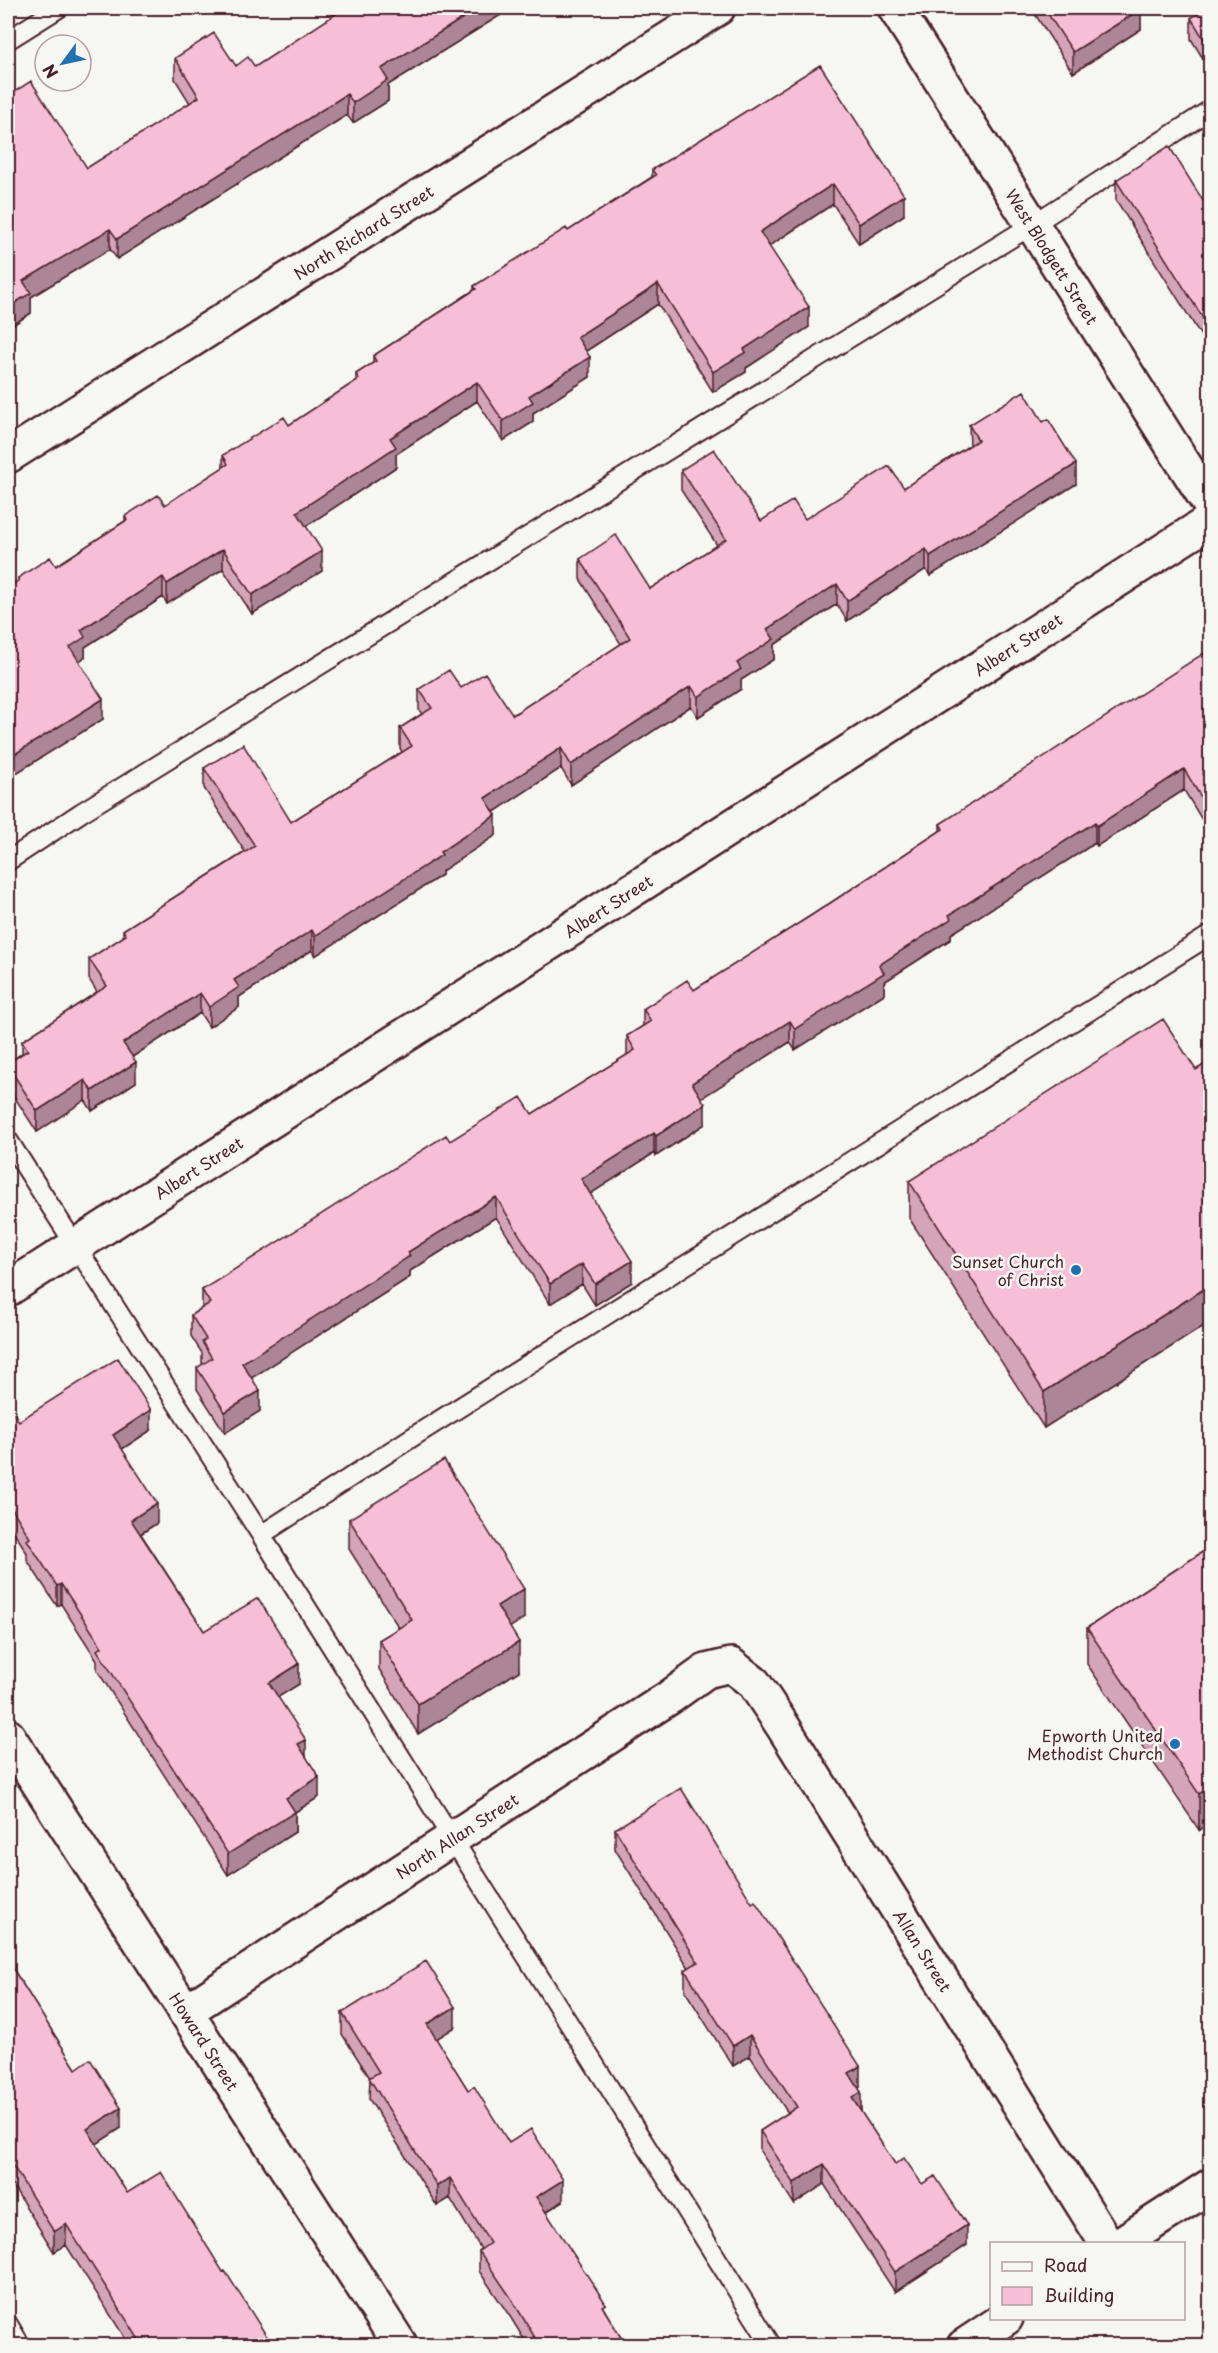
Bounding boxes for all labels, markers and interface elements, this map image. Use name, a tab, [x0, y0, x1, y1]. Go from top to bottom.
north arrow	[33, 33, 93, 93]
text: N	[36, 60, 63, 84]
street label: North Richard Street	[289, 179, 438, 285]
street label: West Blodgett Street	[1000, 184, 1105, 329]
street label: Albert Street	[969, 607, 1067, 681]
street label: Albert Street	[559, 868, 657, 943]
street label: Albert Street	[150, 1130, 248, 1205]
place label: Sunset Church of Christ	[952, 1249, 1064, 1291]
marker: Sunset Church of Christ	[1069, 1263, 1083, 1277]
place label: Epworth United Methodist Church	[1027, 1723, 1163, 1765]
marker: Epworth United Methodist Church	[1168, 1737, 1182, 1751]
street label: North Allan Street	[391, 1787, 523, 1884]
street label: Allan Street	[888, 1904, 958, 1997]
street label: Howard Street	[164, 1987, 245, 2095]
legend	[990, 2242, 1185, 2320]
text: Road	[1044, 2251, 1088, 2278]
text: Building	[1044, 2281, 1114, 2308]

